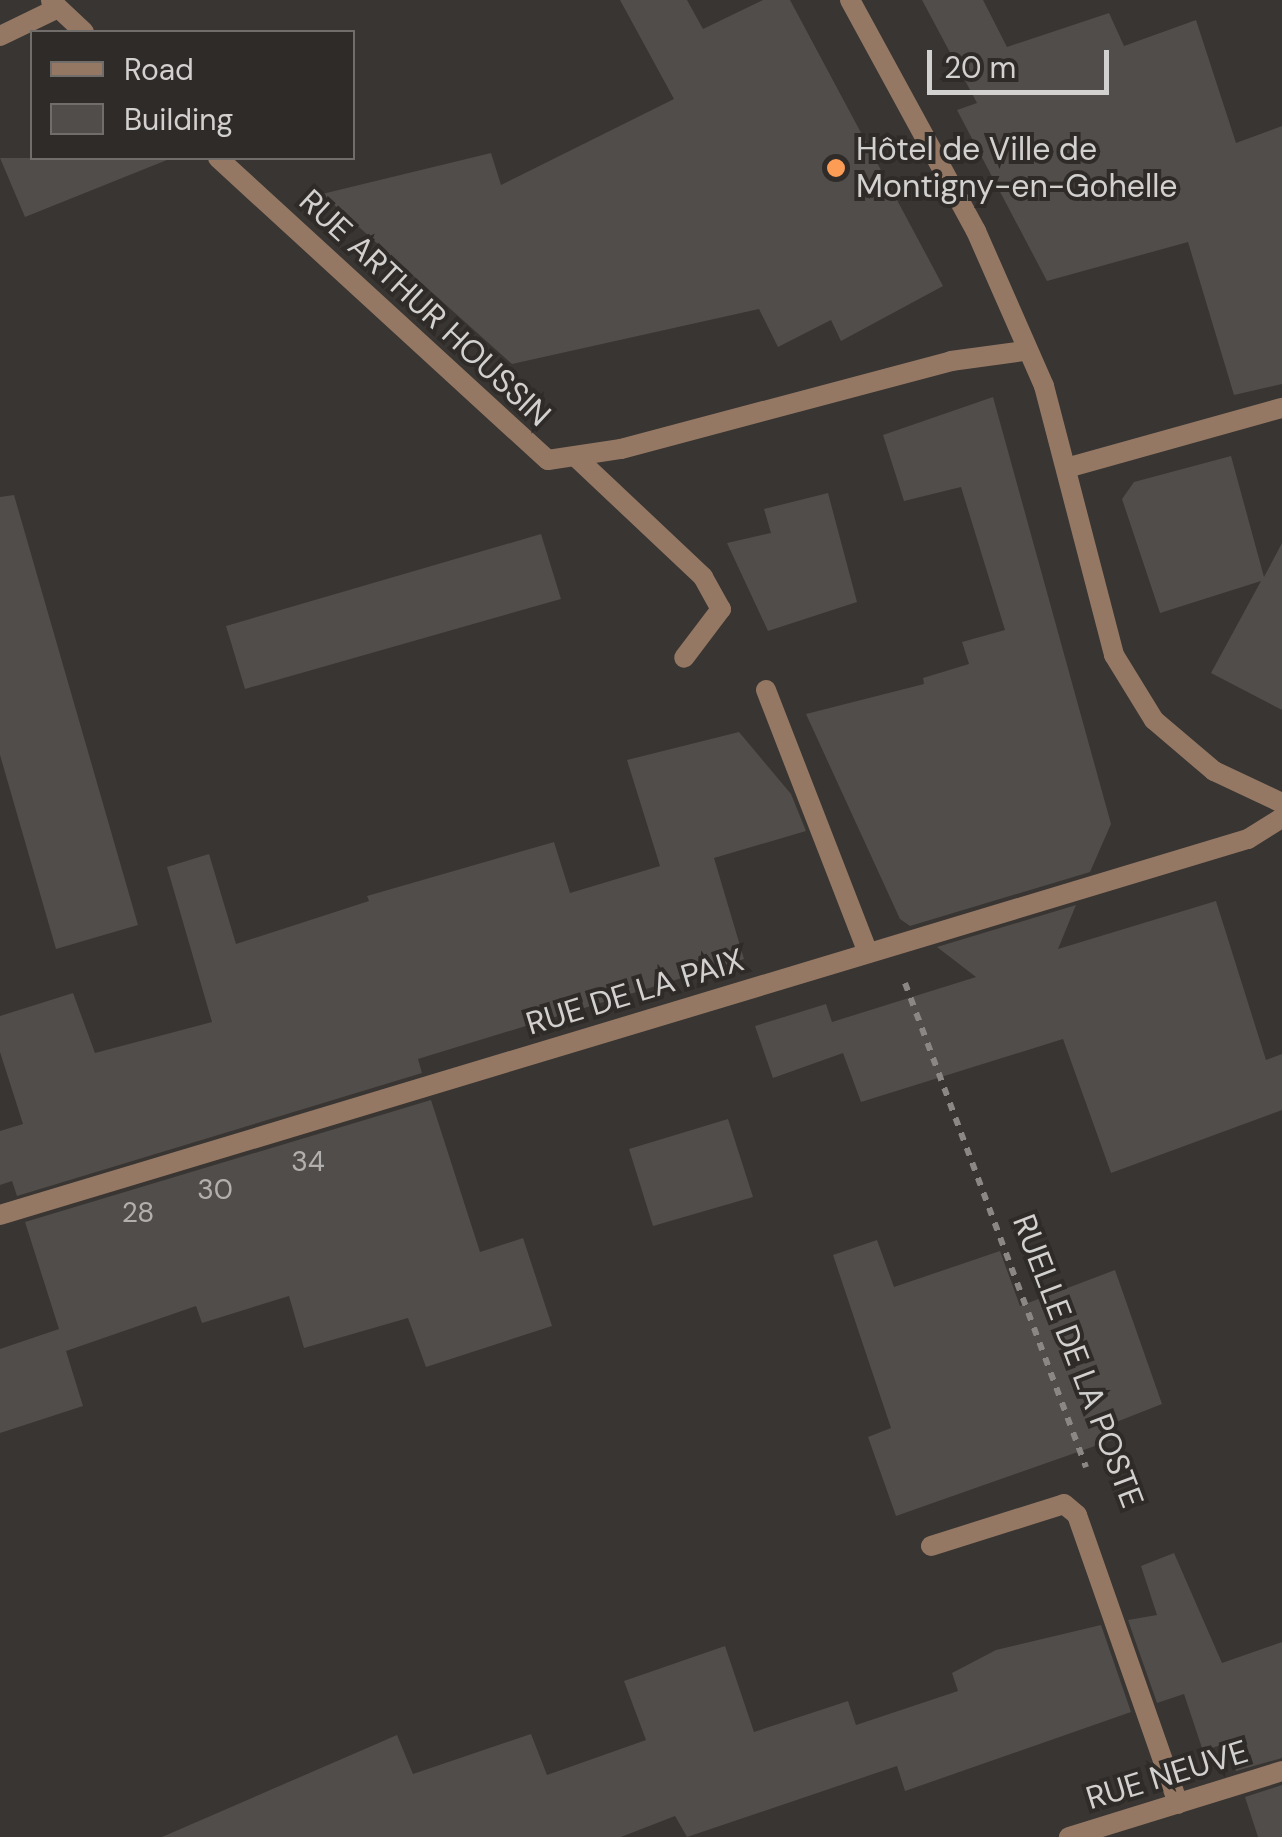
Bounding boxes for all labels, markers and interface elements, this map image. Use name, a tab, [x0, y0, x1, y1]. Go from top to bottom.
legend	[30, 30, 355, 160]
scale bar	[932, 30, 1114, 92]
text: 20 m	[944, 48, 1016, 87]
text: Road	[124, 50, 194, 89]
text: Building	[124, 100, 233, 139]
place label: Hôtel de Ville de Montigny-en-Gohelle	[856, 131, 1177, 206]
marker: Hôtel de Ville de Montigny-en-Gohelle	[825, 157, 847, 179]
street label: RUE ARTHUR HOUSSIN	[291, 182, 559, 434]
street label: RUE DE LA PAIX	[522, 941, 748, 1043]
house number: 34	[291, 1145, 325, 1179]
house number: 30	[197, 1173, 233, 1207]
house number: 28	[122, 1196, 154, 1230]
street label: RUELLE DE LA POSTE	[1004, 1209, 1152, 1513]
street label: RUE NEUVE	[1081, 1732, 1253, 1818]

